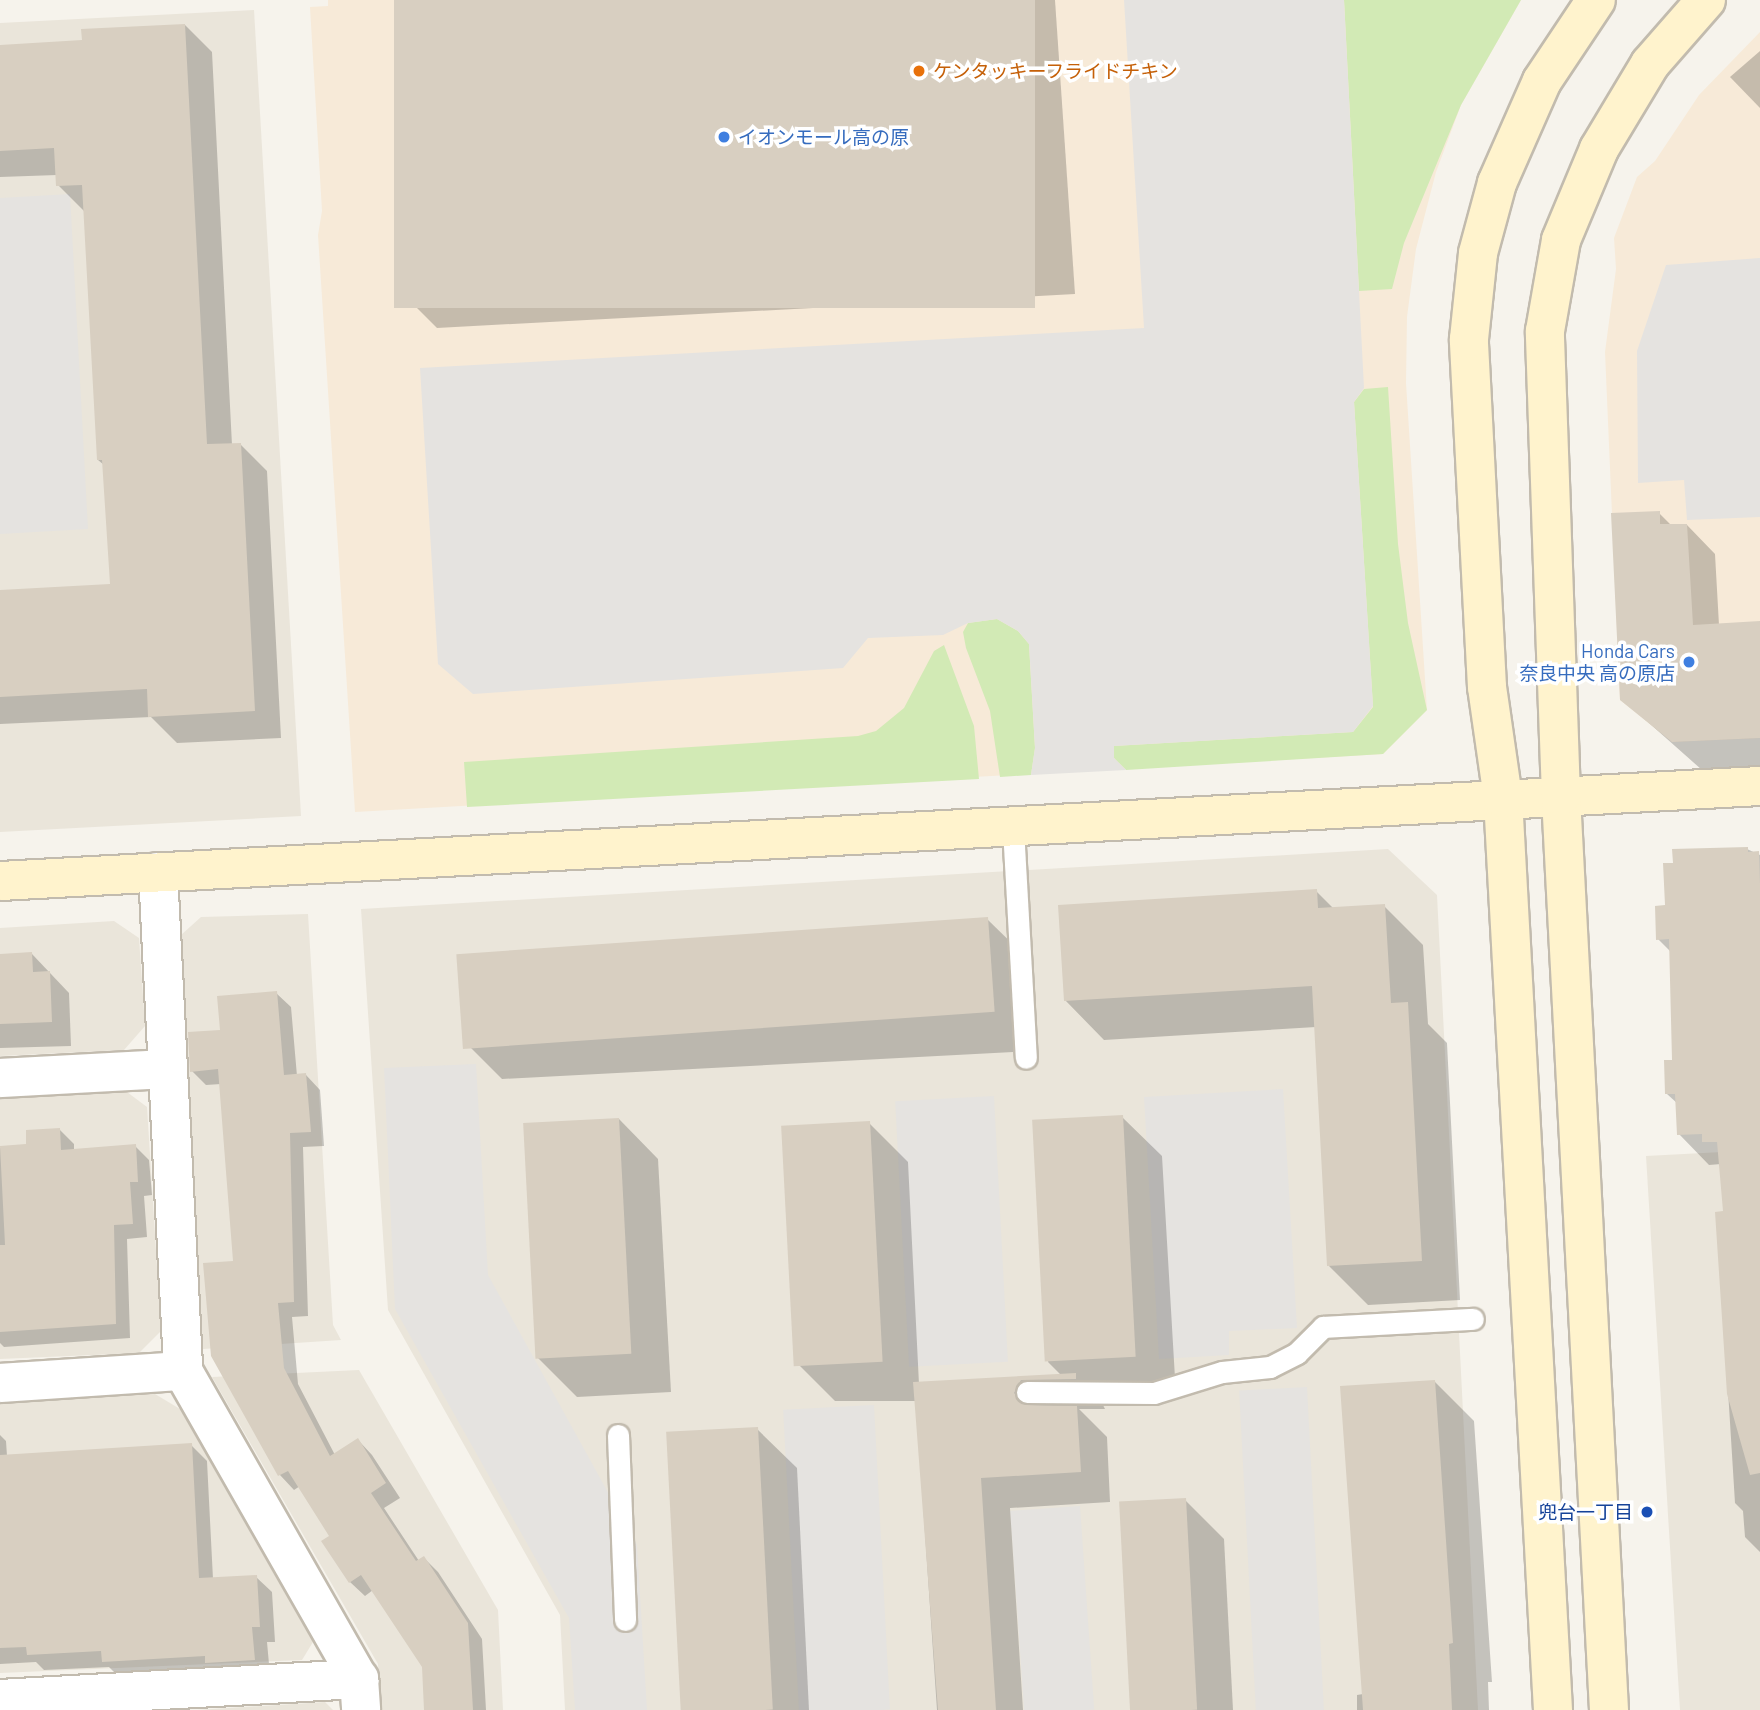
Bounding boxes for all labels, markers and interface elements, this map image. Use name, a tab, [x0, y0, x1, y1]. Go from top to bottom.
place label: ケンタッキーフライドチキン	[933, 60, 1180, 82]
marker: ケンタッキーフライドチキン	[911, 63, 927, 79]
place label: イオンモール高の原	[738, 126, 909, 148]
marker: イオンモール高の原	[716, 129, 732, 145]
place label: Honda Cars 奈良中央 高の原店	[1519, 640, 1675, 684]
marker: Honda Cars 奈良中央 高の原店	[1681, 654, 1697, 670]
place label: 兜台一丁目	[1538, 1501, 1633, 1523]
marker: 兜台一丁目	[1639, 1504, 1655, 1520]

